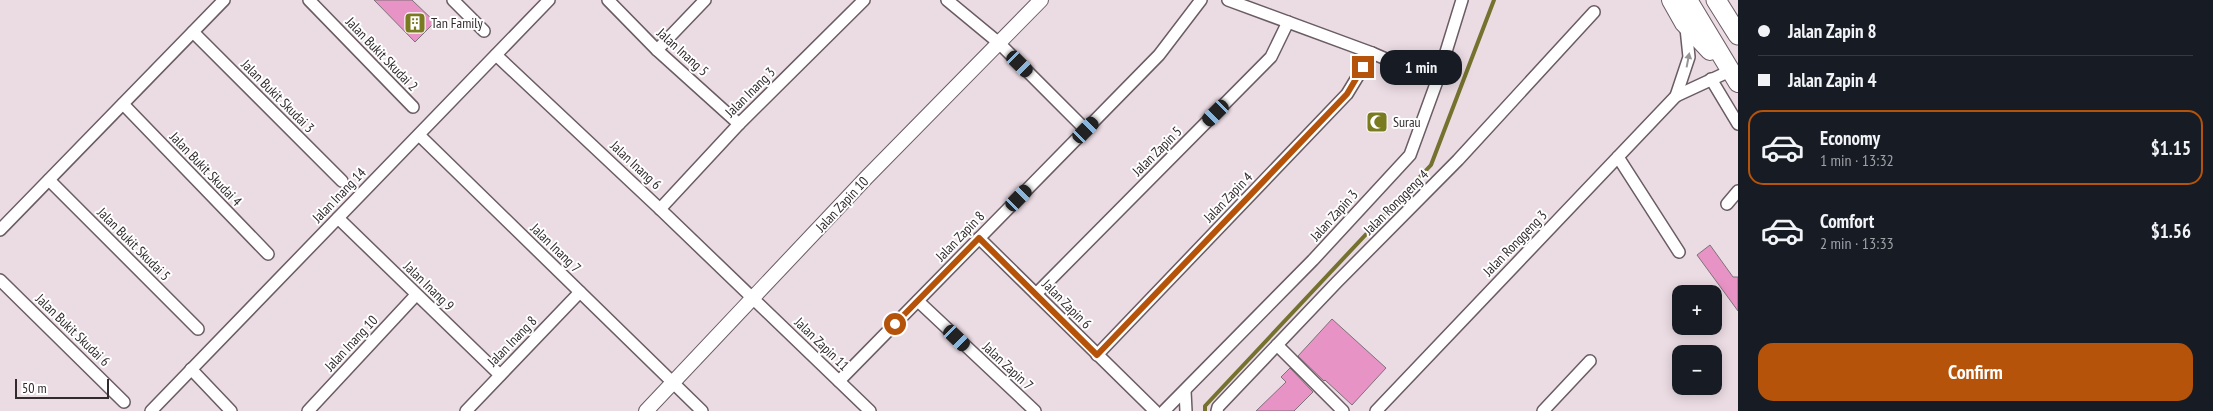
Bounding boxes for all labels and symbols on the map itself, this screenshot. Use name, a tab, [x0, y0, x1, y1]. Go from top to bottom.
building icon: Tan Family	[403, 11, 427, 35]
street label: Jalan Bukit Skudai 2	[341, 12, 422, 95]
place label: Tan Family	[431, 14, 484, 32]
street label: Jalan Inang 5	[653, 23, 713, 80]
car	[1004, 48, 1035, 80]
callout: 1 min	[1380, 50, 1463, 84]
one-way arrow	[1685, 51, 1693, 67]
street label: Jalan Bukit Skudai 3	[237, 55, 318, 136]
route end	[1352, 56, 1374, 78]
street label: Jalan Inang 3	[721, 63, 779, 121]
car	[1200, 97, 1231, 129]
mosque icon: Surau	[1365, 110, 1389, 134]
place label: Surau	[1393, 113, 1421, 131]
car	[1070, 114, 1101, 146]
street label: Jalan Zapin 5	[1128, 122, 1186, 180]
street label: Jalan Bukit Skudai 4	[165, 127, 246, 210]
street label: Jalan Inang 6	[606, 136, 665, 193]
street label: Jalan Inang 14	[308, 163, 370, 227]
street label: Jalan Ronggeng 4	[1359, 165, 1433, 239]
street label: Jalan Zapin 4	[1199, 168, 1257, 227]
street label: Jalan Zapin 10	[811, 173, 872, 236]
car	[1003, 182, 1034, 214]
street label: Jalan Zapin 3	[1306, 186, 1362, 245]
street label: Jalan Bukit Skudai 5	[93, 203, 174, 284]
street label: Jalan Ronggeng 3	[1478, 206, 1551, 280]
street label: Jalan Zapin 8	[931, 207, 988, 266]
street label: Jalan Inang 7	[526, 219, 585, 277]
street label: Jalan Inang 9	[399, 257, 458, 315]
street label: Jalan Zapin 6	[1038, 275, 1096, 333]
street label: Jalan Bukit Skudai 6	[31, 289, 114, 370]
street label: Jalan Inang 10	[320, 311, 381, 375]
street label: Jalan Inang 8	[483, 312, 541, 371]
street label: Jalan Zapin 11	[790, 313, 853, 374]
route start	[884, 313, 906, 335]
car	[940, 322, 973, 354]
street label: Jalan Zapin 7	[978, 337, 1037, 394]
scale bar	[15, 376, 109, 399]

